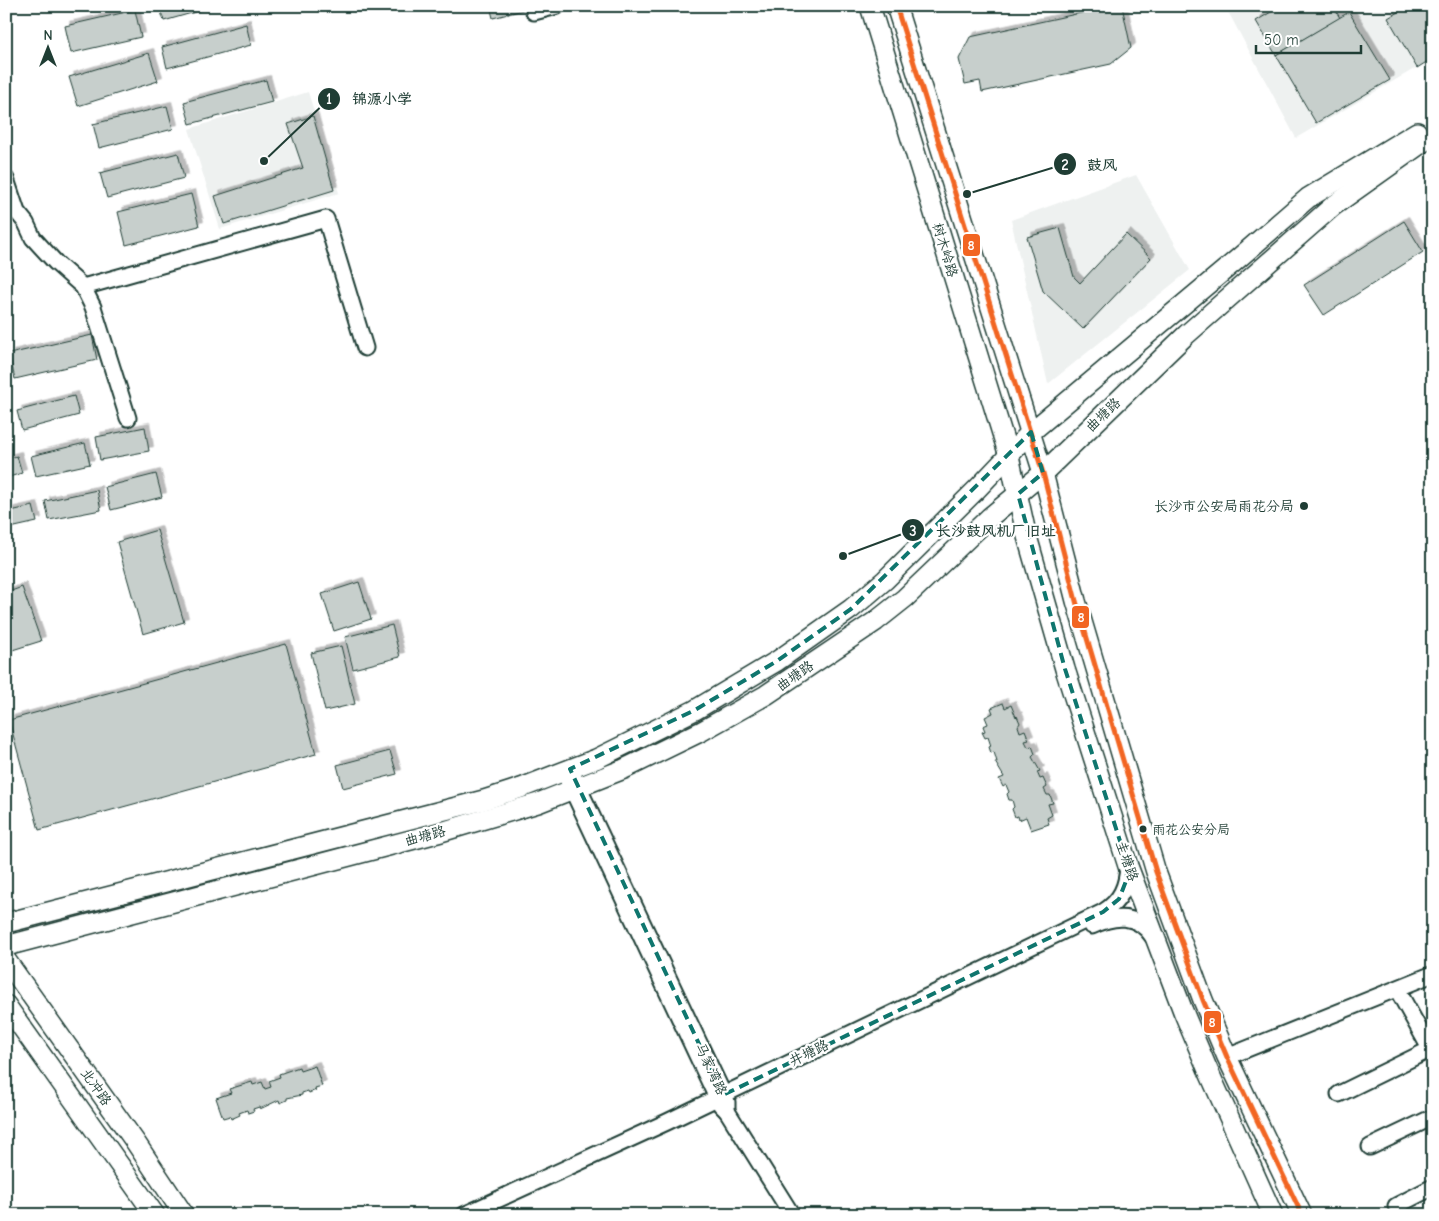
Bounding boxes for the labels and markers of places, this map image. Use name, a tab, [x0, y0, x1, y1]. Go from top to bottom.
callout: 锦源小学	[317, 84, 422, 114]
callout: 鼓风	[1052, 149, 1127, 179]
place label: 长沙市公安局雨花分局	[1154, 498, 1294, 515]
marker: 长沙市公安局雨花分局	[1298, 500, 1310, 512]
callout: 长沙鼓风机厂旧址	[901, 515, 1066, 545]
place label: 雨花公安分局	[1152, 822, 1230, 837]
marker: 雨花公安分局	[1138, 824, 1148, 834]

